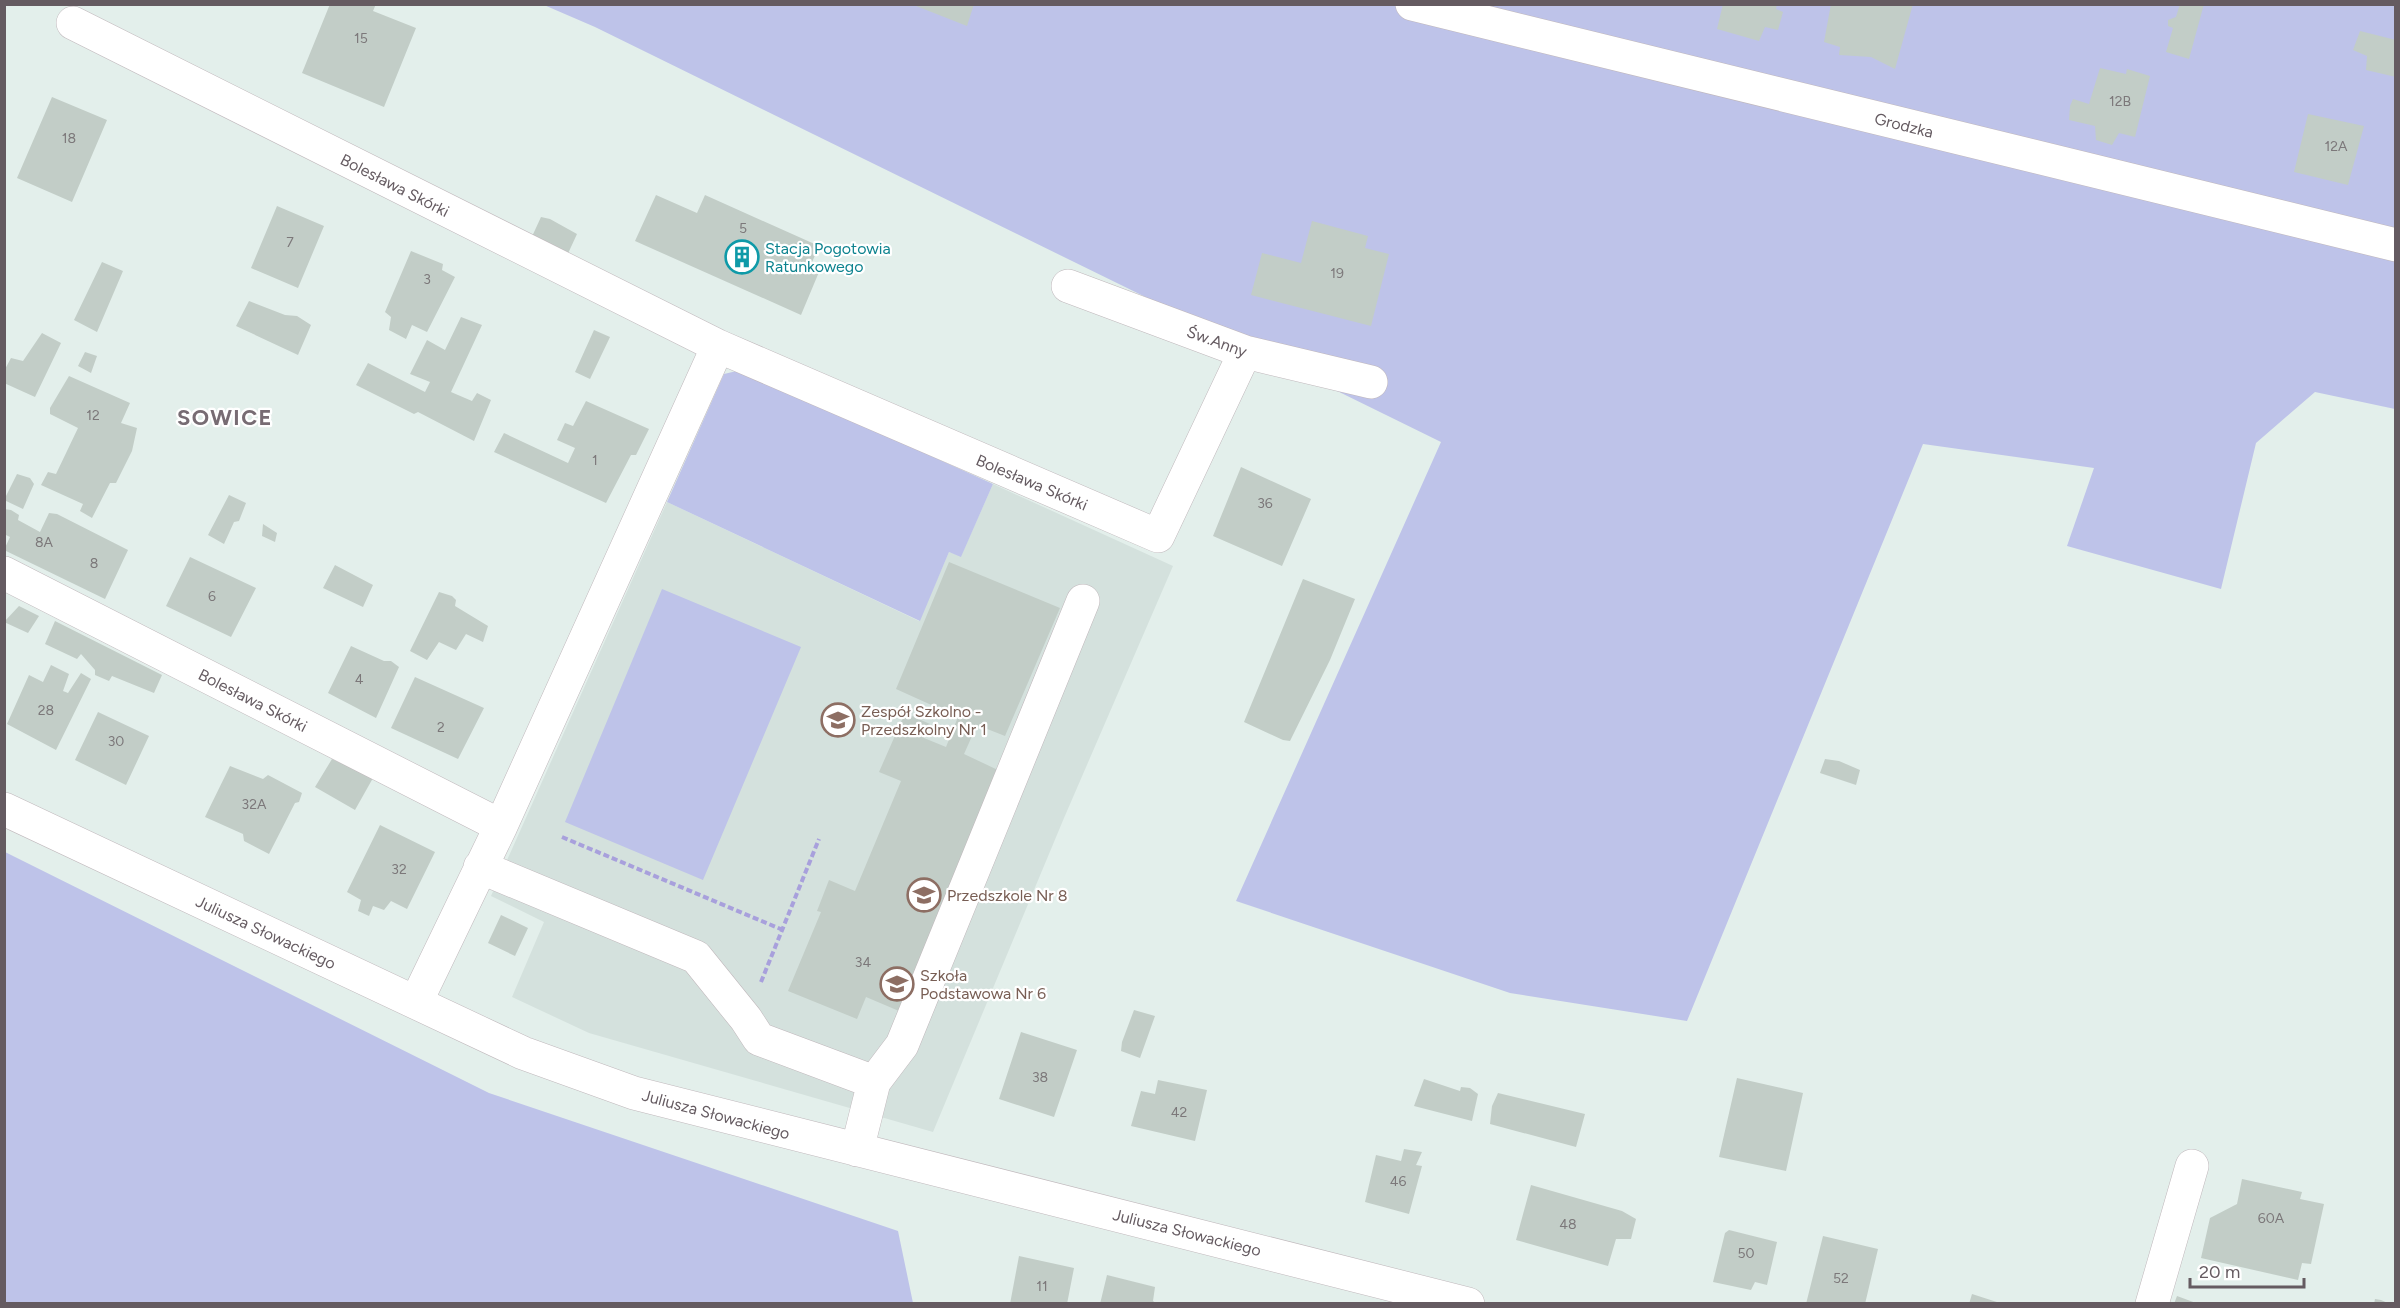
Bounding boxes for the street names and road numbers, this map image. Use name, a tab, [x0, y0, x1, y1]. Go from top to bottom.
street label: Grodzka	[1873, 109, 1935, 142]
street label: Bolesława Skórki	[337, 150, 452, 221]
street label: Św.Anny	[1184, 322, 1250, 361]
street label: Bolesława Skórki	[973, 450, 1090, 515]
street label: Bolesława Skórki	[195, 665, 310, 736]
street label: Juliusza Słowackiego	[193, 892, 339, 973]
street label: Juliusza Słowackiego	[640, 1086, 792, 1143]
street label: Juliusza Słowackiego	[1111, 1205, 1263, 1260]

